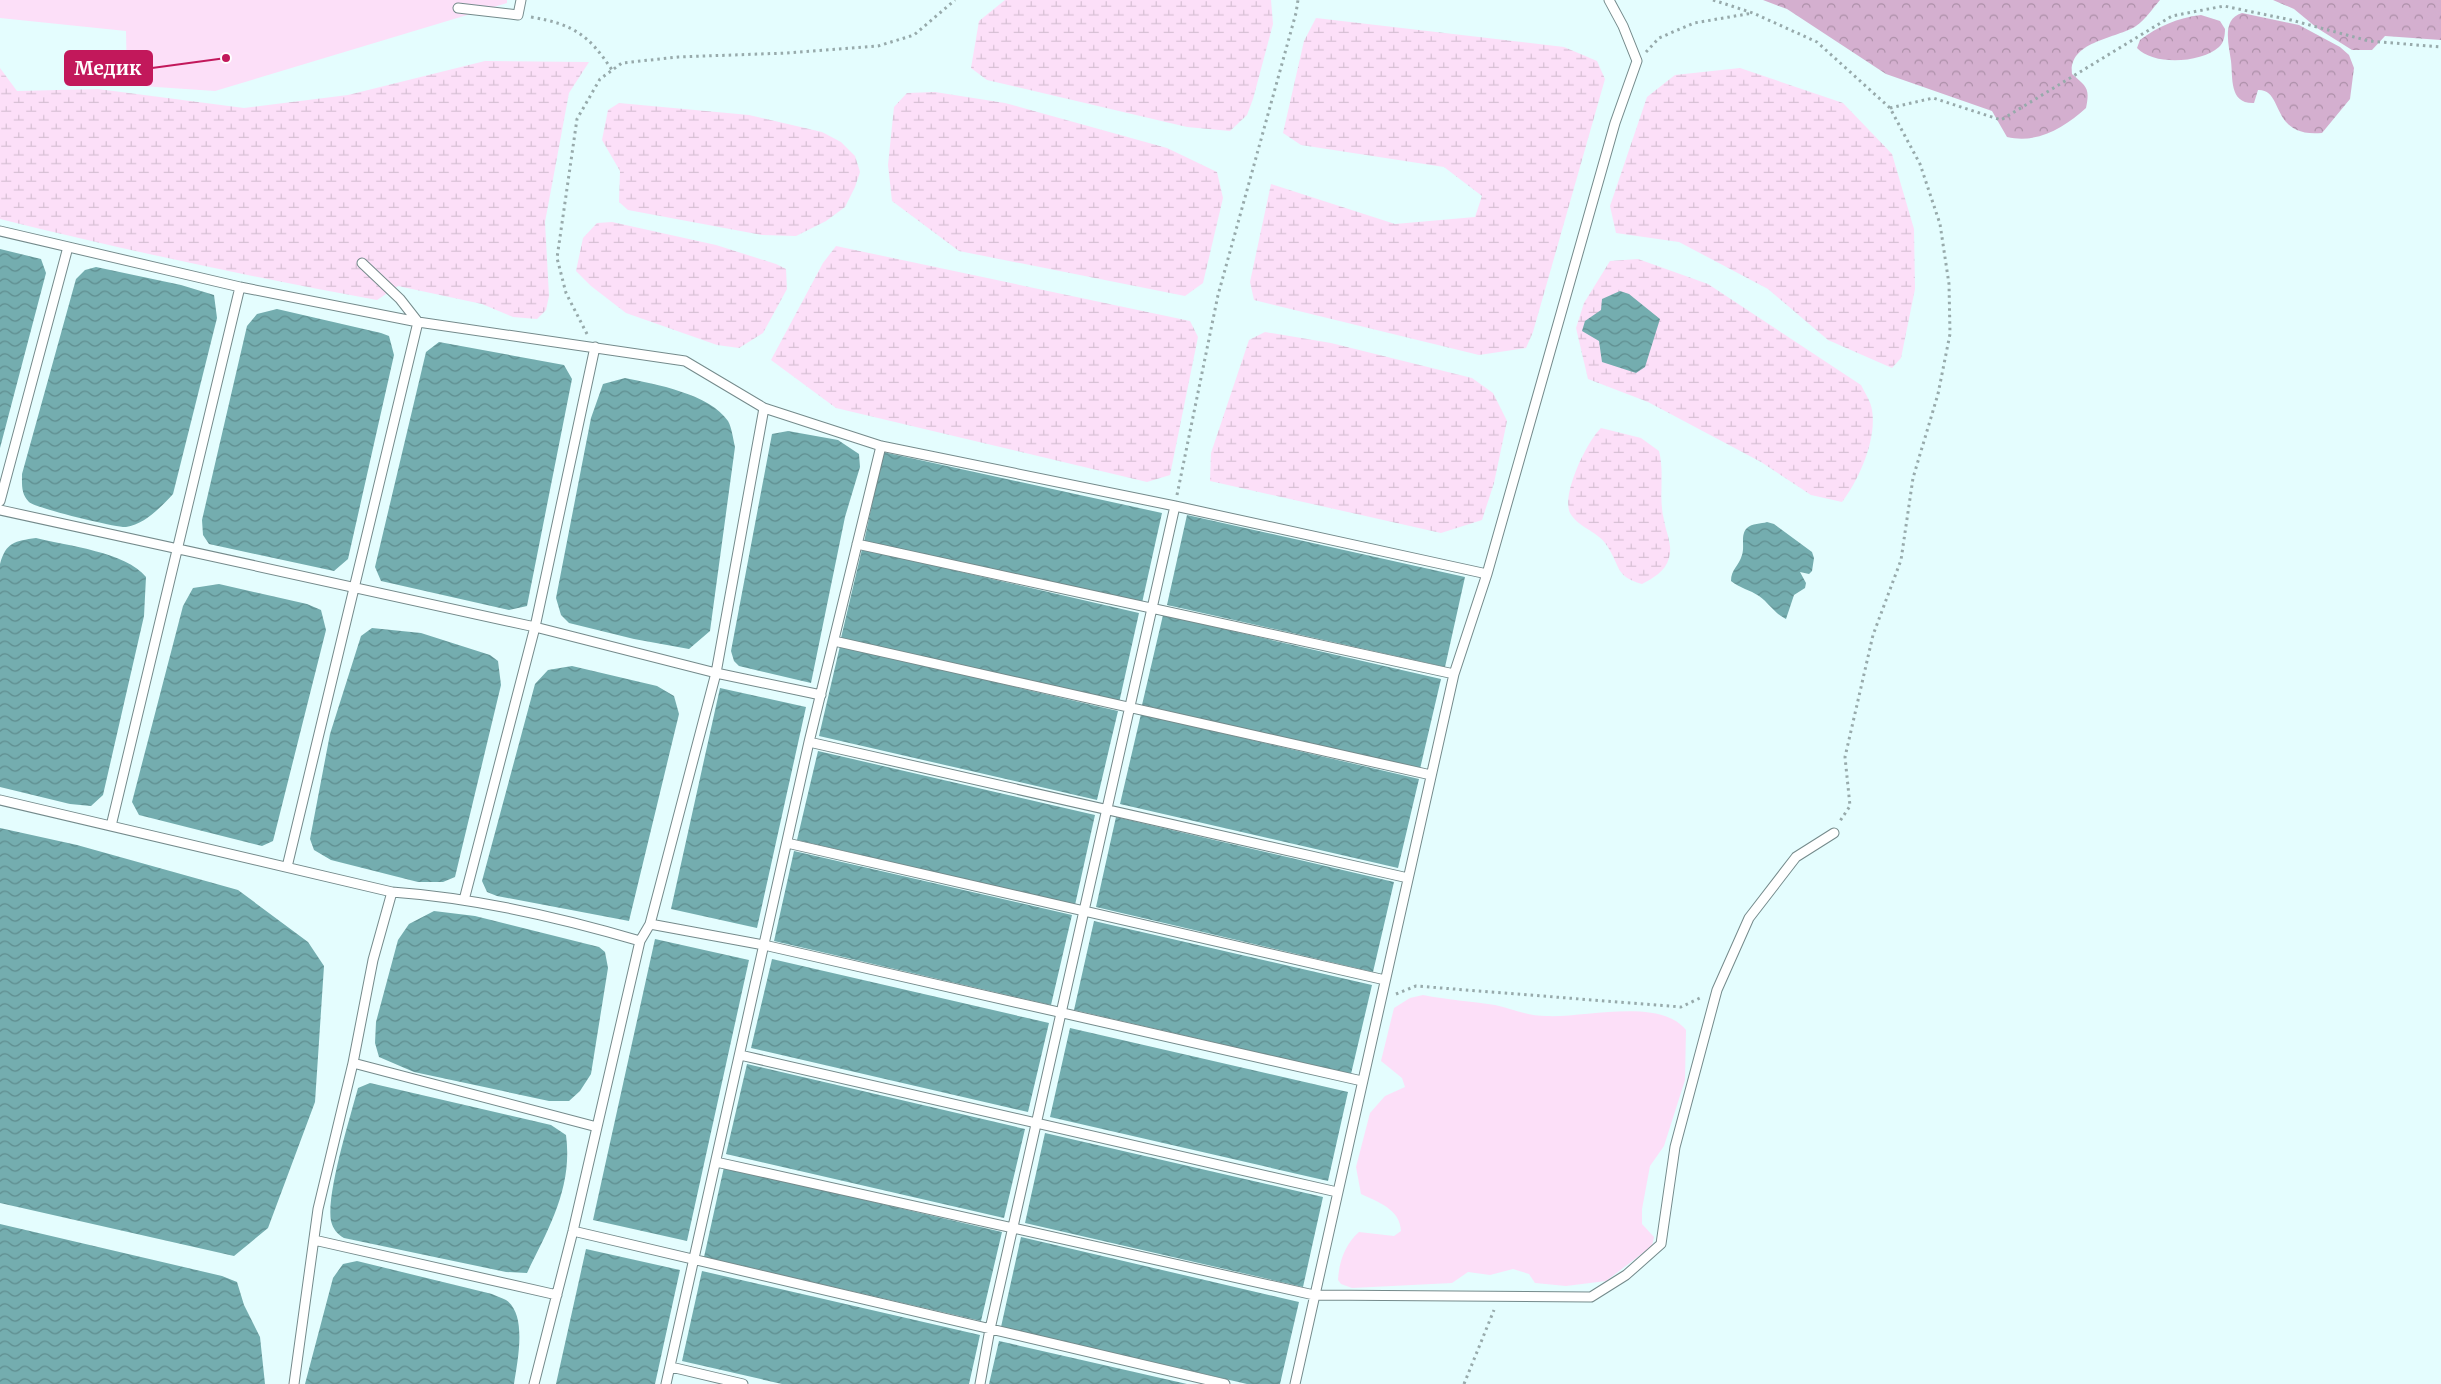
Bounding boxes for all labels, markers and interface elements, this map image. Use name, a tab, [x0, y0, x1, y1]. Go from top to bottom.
callout: Медик	[65, 51, 152, 85]
text: Медик	[74, 56, 142, 80]

